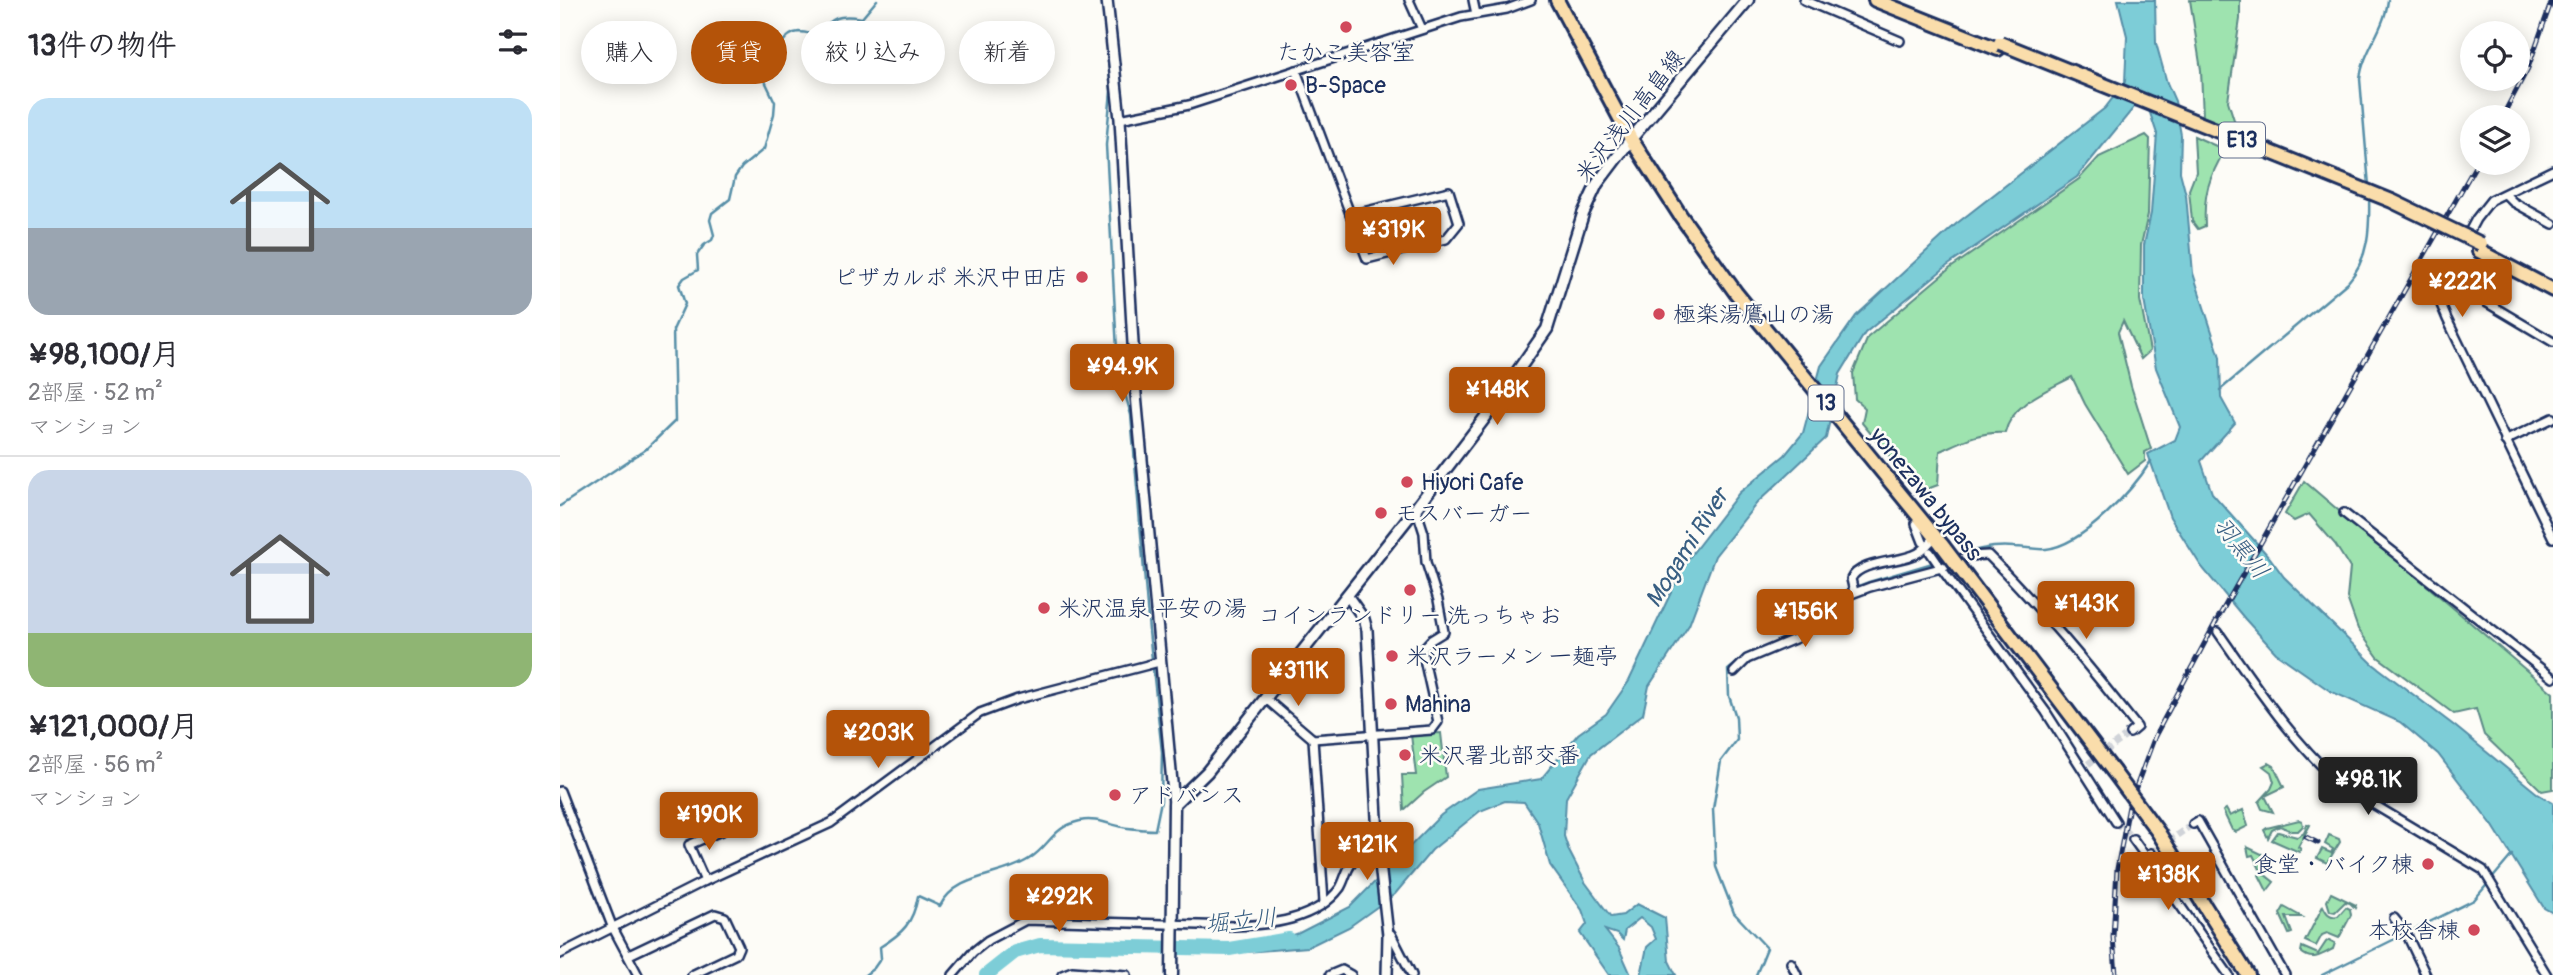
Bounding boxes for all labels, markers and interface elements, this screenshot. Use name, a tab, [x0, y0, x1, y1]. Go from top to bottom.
marker: たかこ美容室	[1338, 19, 1354, 35]
chip: 購入	[581, 21, 677, 84]
chip: 賃貸	[691, 21, 787, 84]
chip: 絞り込み	[801, 21, 945, 84]
chip: 新着	[959, 21, 1055, 84]
map controls	[2460, 21, 2530, 175]
button: locate	[2460, 21, 2530, 91]
icon: filters	[494, 23, 532, 61]
text: 13件の物件	[28, 27, 176, 64]
place label: たかこ美容室	[1277, 38, 1415, 67]
street label: 米沢浅川高畠線	[1569, 44, 1691, 188]
place label: B-Space	[1305, 71, 1386, 100]
marker: B-Space	[1283, 77, 1299, 93]
button: layers	[2460, 105, 2530, 175]
road number: E13	[2219, 122, 2265, 158]
icon: home	[217, 144, 343, 270]
pin: ¥319K	[1344, 208, 1442, 267]
text: ¥319K	[1361, 215, 1425, 244]
pin: ¥222K	[2413, 260, 2511, 319]
place label: ピザカルポ 米沢中田店	[834, 263, 1068, 292]
text: ¥222K	[2428, 267, 2496, 296]
marker: ピザカルポ 米沢中田店	[1074, 269, 1090, 285]
place label: 極楽湯鷹山の湯	[1673, 300, 1834, 329]
marker: 極楽湯鷹山の湯	[1651, 306, 1667, 322]
text: ¥98,100/月	[28, 336, 181, 373]
pin: ¥94.9K	[1065, 344, 1179, 404]
text: ¥94.9K	[1086, 352, 1158, 381]
pin: ¥148K	[1448, 368, 1546, 427]
text: ¥148K	[1465, 375, 1529, 404]
text: 2部屋 · 52 m²	[28, 378, 163, 407]
road number: 13	[1808, 386, 1844, 420]
text: マンション	[28, 412, 142, 441]
street label: yonezawa bypass	[1863, 421, 1989, 567]
place label: Hiyori Cafe	[1421, 468, 1524, 497]
marker: Hiyori Cafe	[1399, 474, 1415, 490]
water label: Mogami River	[1639, 480, 1737, 613]
place label: モスバーガー	[1395, 499, 1533, 528]
marker: モスバーガー	[1373, 505, 1389, 521]
water label: 羽黒川	[2207, 511, 2275, 585]
icon: home	[217, 516, 343, 642]
marker: コインランドリー 洗っちゃお	[1402, 582, 1418, 598]
pin: ¥143K	[2037, 582, 2135, 641]
text: ¥143K	[2054, 589, 2119, 618]
pin: ¥156K	[1756, 590, 1854, 649]
place label: 米沢温泉 平安の湯	[1058, 594, 1247, 623]
text: ¥156K	[1773, 597, 1837, 626]
marker: 米沢温泉 平安の湯	[1036, 600, 1052, 616]
place label: コインランドリー 洗っちゃお	[1258, 601, 1562, 630]
place label: 米沢ラーメン 一麺亭	[1406, 642, 1618, 671]
pin: ¥311K	[1249, 648, 1347, 708]
marker: 米沢ラーメン 一麺亭	[1384, 648, 1400, 664]
text: ¥311K	[1268, 656, 1328, 685]
place label: Mahina	[1405, 690, 1471, 719]
marker: Mahina	[1383, 696, 1399, 712]
text: ¥121,000/月	[28, 708, 199, 745]
pin: ¥203K	[829, 710, 927, 770]
text: ¥203K	[842, 718, 914, 747]
place label: 米沢署北部交番	[1419, 741, 1580, 770]
marker: 米沢署北部交番	[1397, 747, 1413, 763]
text: 2部屋 · 56 m²	[28, 750, 163, 779]
pin: ¥98.1K	[2311, 758, 2425, 817]
text: ¥98.1K	[2334, 765, 2402, 794]
place label: アドバンス	[1129, 781, 1244, 810]
text: マンション	[28, 784, 142, 813]
marker: アドバンス	[1107, 787, 1123, 803]
pin: ¥190K	[660, 792, 758, 852]
text: ¥190K	[676, 800, 742, 829]
pin: ¥121K	[1318, 822, 1416, 882]
text: ¥121K	[1337, 830, 1397, 859]
place label: 食堂・バイク棟	[2254, 850, 2414, 879]
pin: ¥138K	[2119, 852, 2217, 912]
marker: 食堂・バイク棟	[2420, 856, 2436, 872]
text: ¥138K	[2136, 860, 2200, 889]
pin: ¥292K	[1010, 874, 1108, 934]
text: ¥292K	[1025, 882, 1093, 911]
water label: 堀立川	[1204, 903, 1278, 939]
place label: 本校舎棟	[2368, 916, 2460, 945]
marker: 本校舎棟	[2466, 922, 2482, 938]

